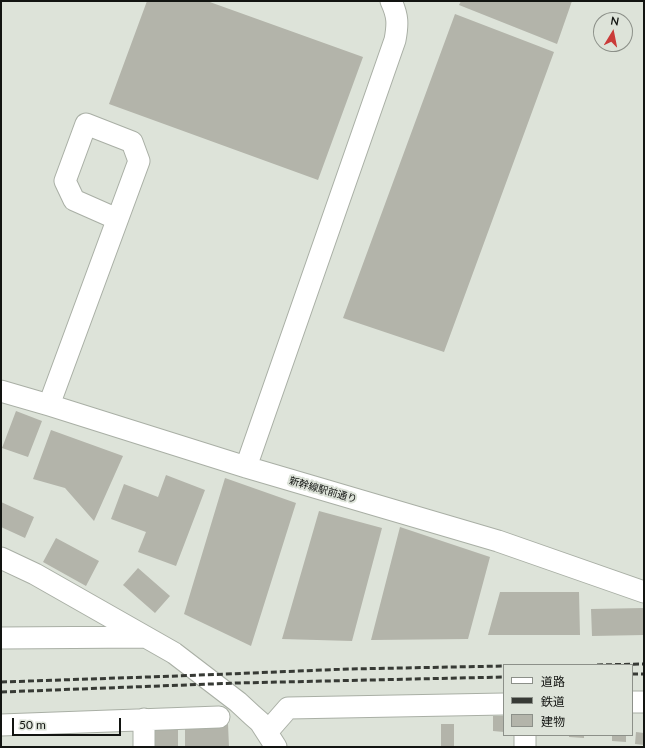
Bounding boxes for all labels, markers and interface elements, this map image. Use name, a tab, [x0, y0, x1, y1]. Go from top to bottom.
north arrow	[593, 12, 633, 52]
text: N	[610, 14, 620, 28]
street label: 新幹線駅前通り	[288, 475, 358, 505]
legend	[503, 664, 633, 736]
text: 道路	[541, 674, 565, 689]
text: 鉄道	[541, 694, 565, 709]
scale bar	[14, 710, 123, 736]
text: 建物	[541, 714, 565, 729]
text: 50 m	[19, 717, 46, 732]

